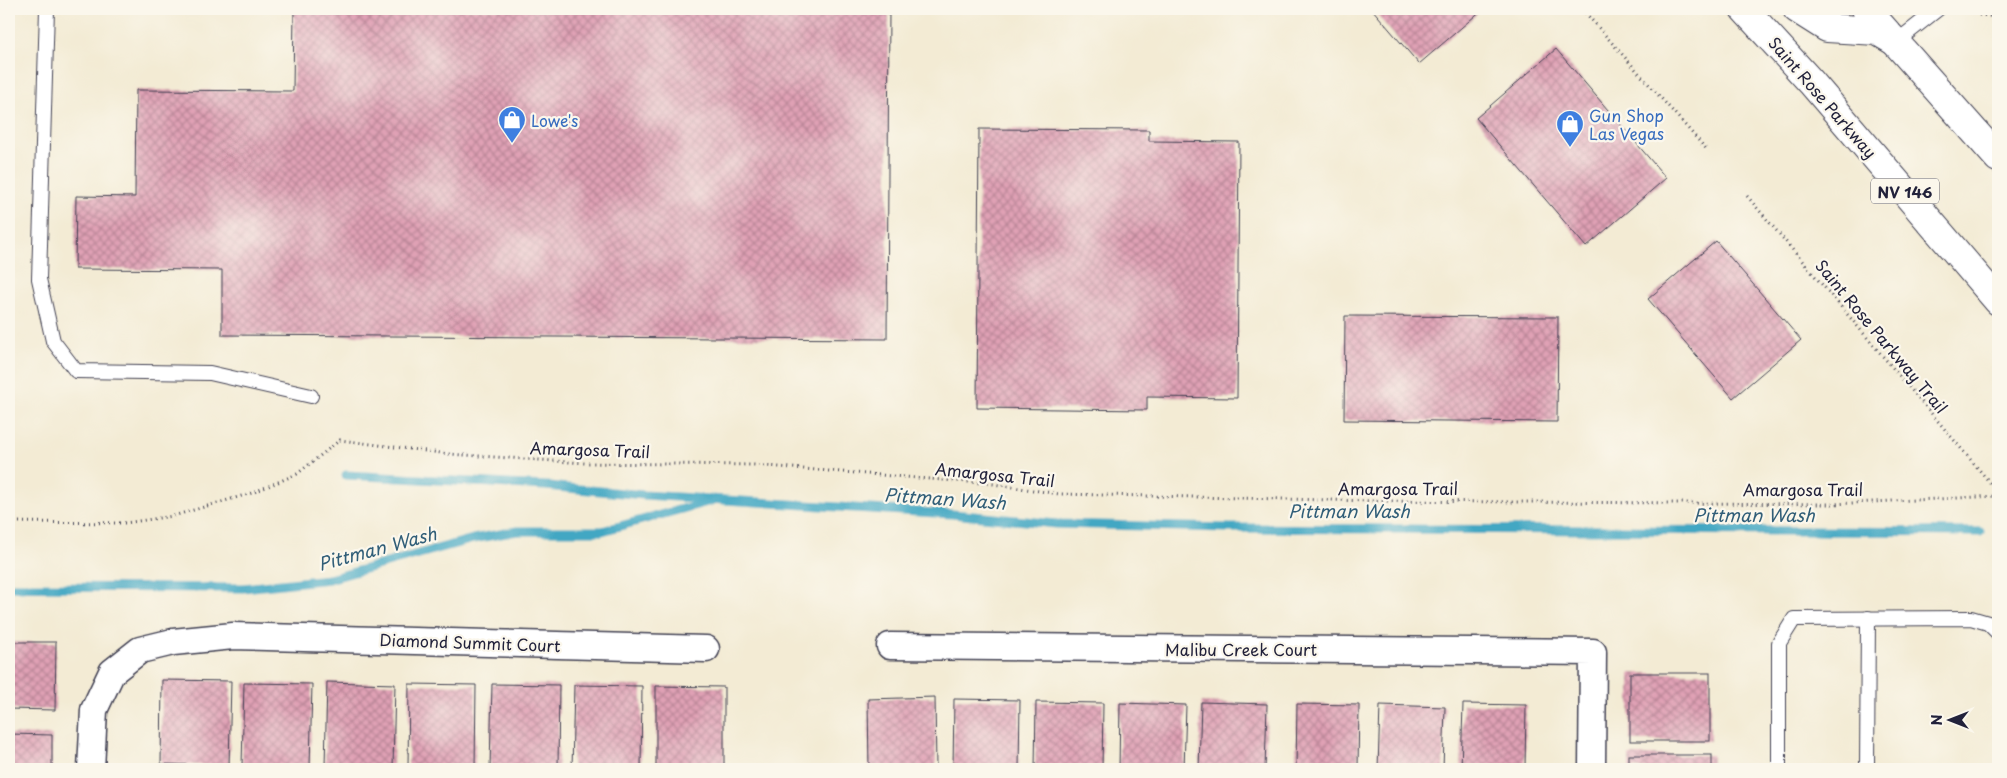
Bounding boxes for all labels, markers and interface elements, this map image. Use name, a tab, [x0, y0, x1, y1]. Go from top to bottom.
street label: Saint Rose Parkway	[1763, 31, 1883, 163]
place label: Gun Shop Las Vegas	[1589, 103, 1664, 145]
shop icon: Lowe's	[497, 105, 527, 144]
place label: Lowe's	[531, 108, 578, 132]
shop icon: Gun Shop Las Vegas	[1555, 109, 1585, 148]
road number: NV 146	[1871, 178, 1939, 204]
street label: Saint Rose Parkway Trail	[1810, 254, 1954, 418]
street label: Amargosa Trail	[529, 435, 651, 463]
street label: Amargosa Trail	[934, 456, 1056, 492]
street label: Amargosa Trail	[1338, 476, 1458, 500]
street label: Amargosa Trail	[1743, 477, 1863, 501]
water label: Pittman Wash	[883, 480, 1007, 516]
water label: Pittman Wash	[1288, 497, 1410, 524]
water label: Pittman Wash	[1693, 501, 1815, 528]
water label: Pittman Wash	[315, 519, 440, 577]
street label: Diamond Summit Court	[379, 627, 561, 657]
street label: Malibu Creek Court	[1165, 637, 1317, 661]
north arrow	[1924, 696, 1974, 746]
text: N	[1926, 714, 1947, 726]

